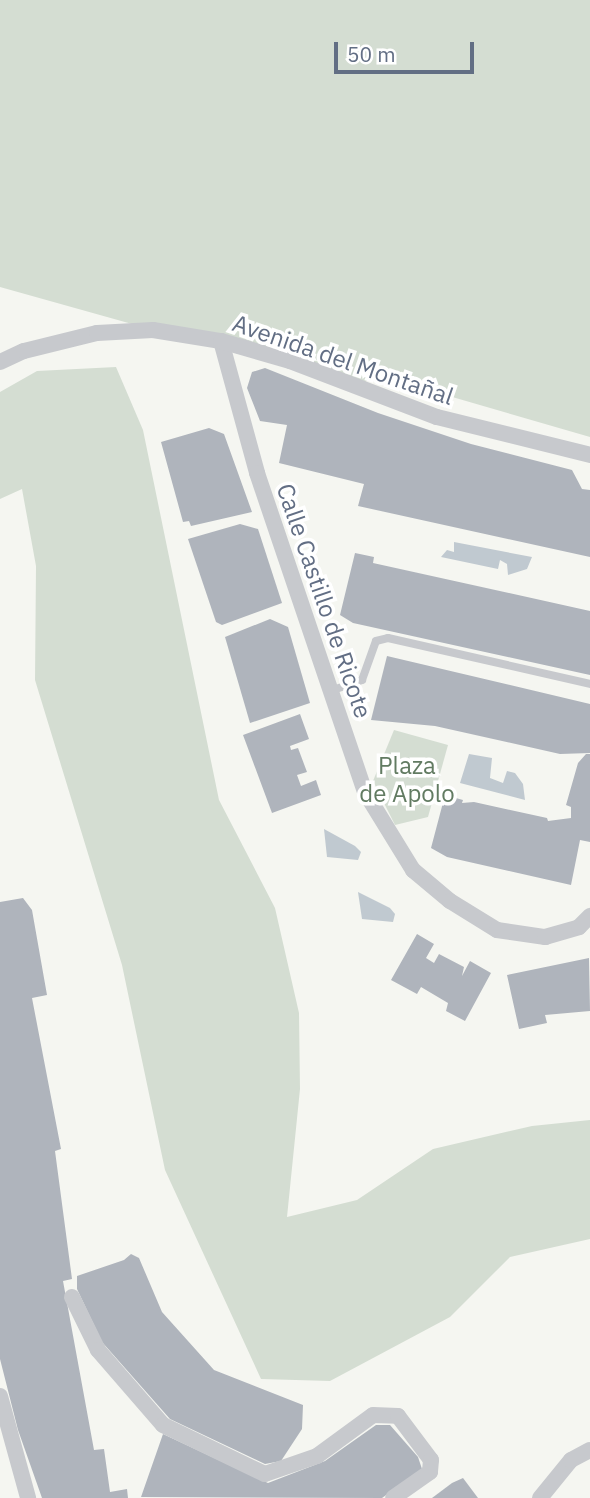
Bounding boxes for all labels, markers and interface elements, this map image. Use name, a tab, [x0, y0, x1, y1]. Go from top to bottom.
scale bar	[338, 28, 478, 72]
text: 50 m	[347, 40, 396, 68]
street label: Avenida del Montañal	[229, 309, 457, 411]
street label: Calle Castillo de Ricote	[270, 480, 378, 722]
park label: Plaza de Apolo	[359, 752, 455, 808]

